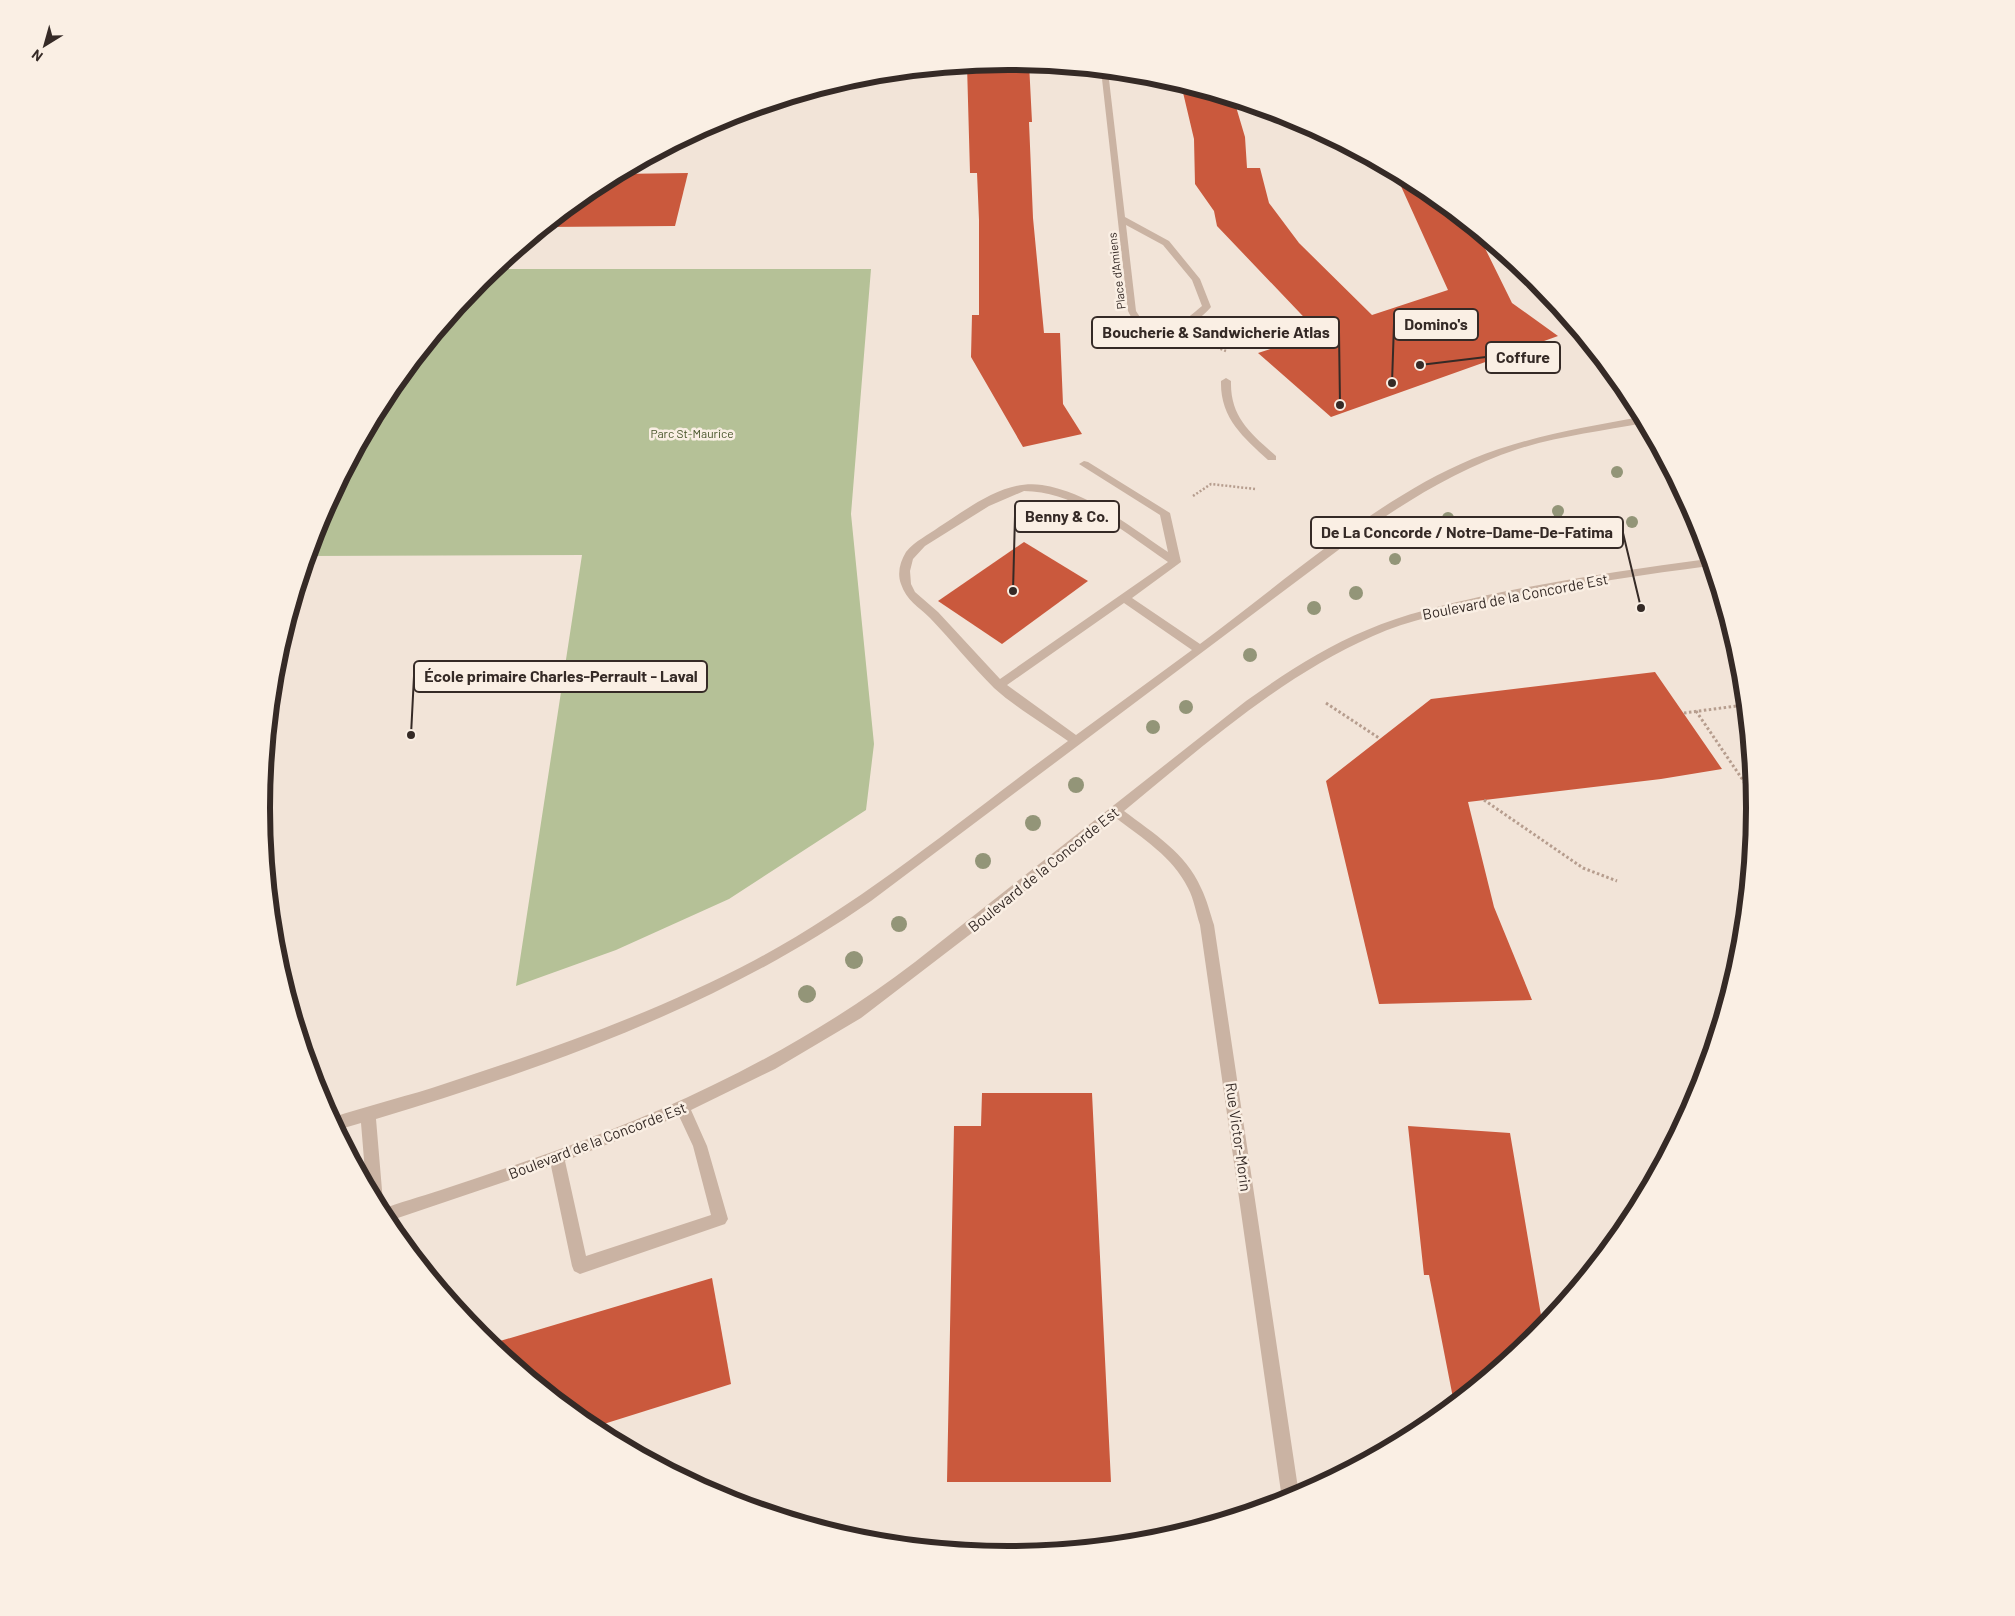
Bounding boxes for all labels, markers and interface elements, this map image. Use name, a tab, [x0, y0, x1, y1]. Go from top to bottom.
north arrow	[20, 20, 70, 70]
text: N	[28, 46, 46, 65]
street label: Place d'Amiens	[1104, 232, 1128, 310]
callout: Domino's	[1394, 309, 1478, 340]
text: Domino's	[1404, 314, 1468, 333]
callout: Boucherie & Sandwicherie Atlas	[1092, 317, 1339, 348]
text: Boucherie & Sandwicherie Atlas	[1102, 322, 1330, 341]
callout: Coffure	[1486, 342, 1560, 373]
text: Coffure	[1496, 347, 1550, 366]
park label: Parc St-Maurice	[650, 426, 734, 440]
callout: Benny & Co.	[1015, 501, 1119, 532]
text: Benny & Co.	[1025, 506, 1109, 525]
callout: De La Concorde / Notre-Dame-De-Fatima	[1311, 517, 1623, 548]
text: De La Concorde / Notre-Dame-De-Fatima	[1321, 522, 1613, 541]
street label: Boulevard de la Concorde Est	[1421, 569, 1609, 623]
callout: École primaire Charles-Perrault - Laval	[414, 661, 707, 692]
text: École primaire Charles-Perrault - Laval	[424, 666, 698, 685]
street label: Boulevard de la Concorde Est	[964, 803, 1122, 935]
street label: Rue Victor-Morin	[1222, 1081, 1256, 1193]
street label: Boulevard de la Concorde Est	[506, 1098, 688, 1182]

